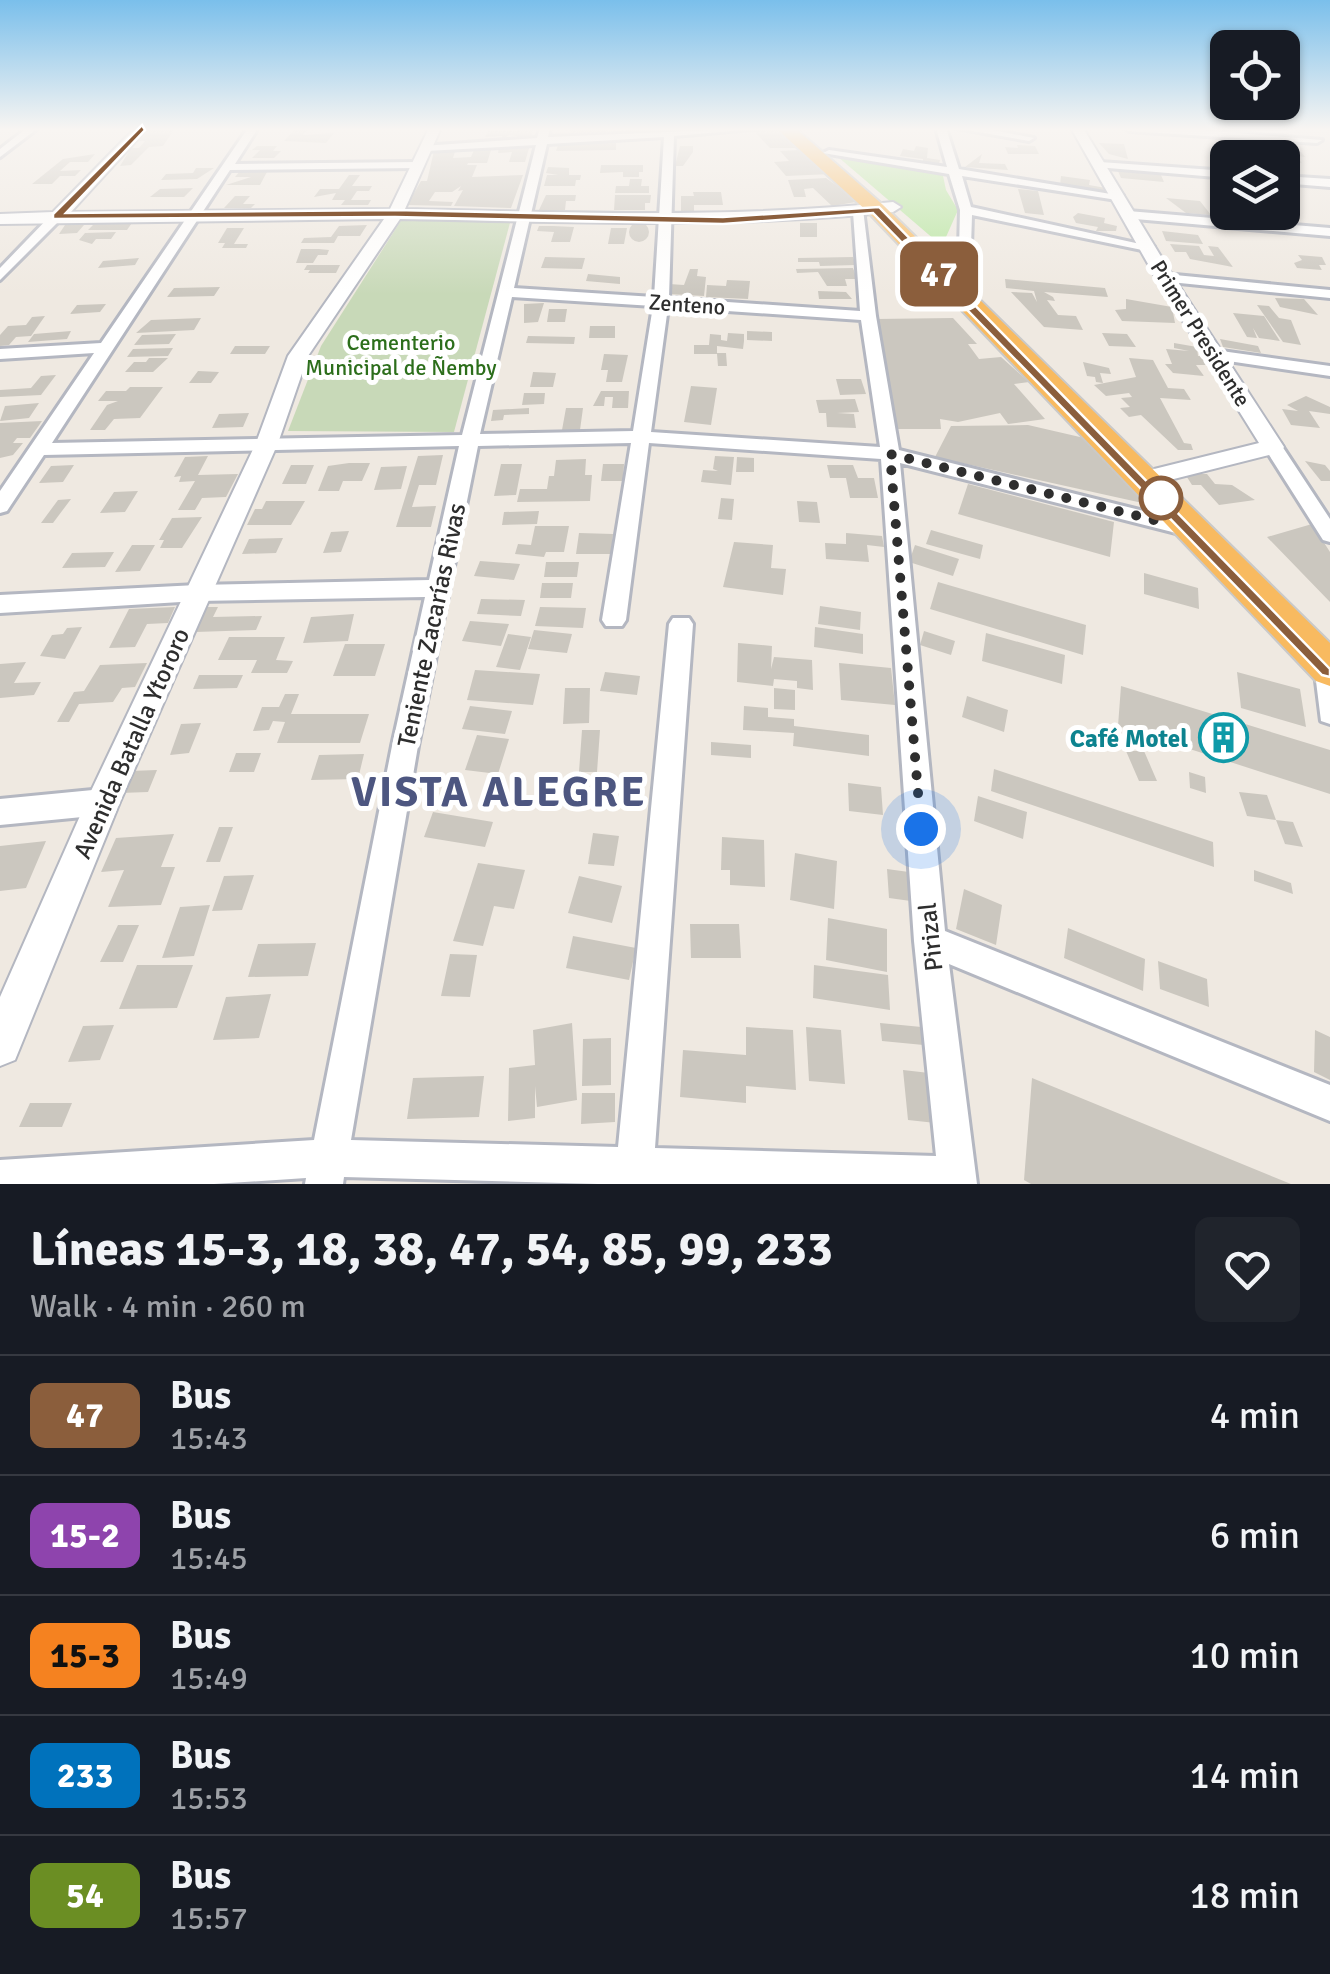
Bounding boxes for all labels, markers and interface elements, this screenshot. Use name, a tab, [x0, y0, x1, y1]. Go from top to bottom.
map controls	[1210, 30, 1300, 230]
button: locate	[1210, 30, 1300, 120]
button: layers	[1210, 140, 1300, 230]
line badge: 47	[894, 242, 984, 306]
text: 47	[920, 253, 958, 296]
street label: Primer Presidente	[1145, 255, 1256, 412]
street label: Zenteno	[648, 288, 726, 321]
park label: Cementerio Municipal de Ñemby	[305, 329, 497, 381]
unlabelled marker	[1140, 477, 1182, 519]
street label: Teniente Zacarías Rivas	[390, 500, 472, 750]
street label: Avenida Batalla Ytororo	[67, 623, 196, 863]
building icon: Café Motel	[1197, 712, 1249, 764]
place label: Café Motel	[1070, 723, 1188, 754]
district label: VISTA ALEGRE	[351, 767, 647, 818]
your location	[896, 804, 946, 854]
street label: Pirizal	[911, 901, 949, 973]
button: heart	[1195, 1217, 1300, 1322]
text: Líneas 15-3, 18, 38, 47, 54, 85, 99, 233	[30, 1220, 833, 1279]
text: Walk · 4 min · 260 m	[30, 1287, 306, 1326]
text: Bus	[170, 1372, 231, 1419]
text: 4 min	[1210, 1392, 1300, 1439]
text: 47	[66, 1394, 104, 1437]
text: 15:43	[170, 1419, 248, 1458]
text: Bus	[170, 1492, 231, 1539]
text: 6 min	[1210, 1512, 1300, 1559]
text: 15-2	[50, 1514, 120, 1557]
text: 15:45	[170, 1539, 248, 1578]
text: Bus	[170, 1612, 231, 1659]
text: 10 min	[1189, 1632, 1300, 1679]
text: 15-3	[50, 1634, 120, 1677]
text: 15:49	[170, 1659, 248, 1698]
text: Bus	[170, 1732, 231, 1779]
text: 14 min	[1189, 1752, 1300, 1799]
text: 233	[57, 1754, 113, 1797]
text: 15:53	[170, 1779, 248, 1818]
text: Bus	[170, 1852, 231, 1899]
text: 18 min	[1189, 1872, 1300, 1919]
text: 54	[66, 1874, 104, 1917]
text: 15:57	[170, 1899, 248, 1938]

